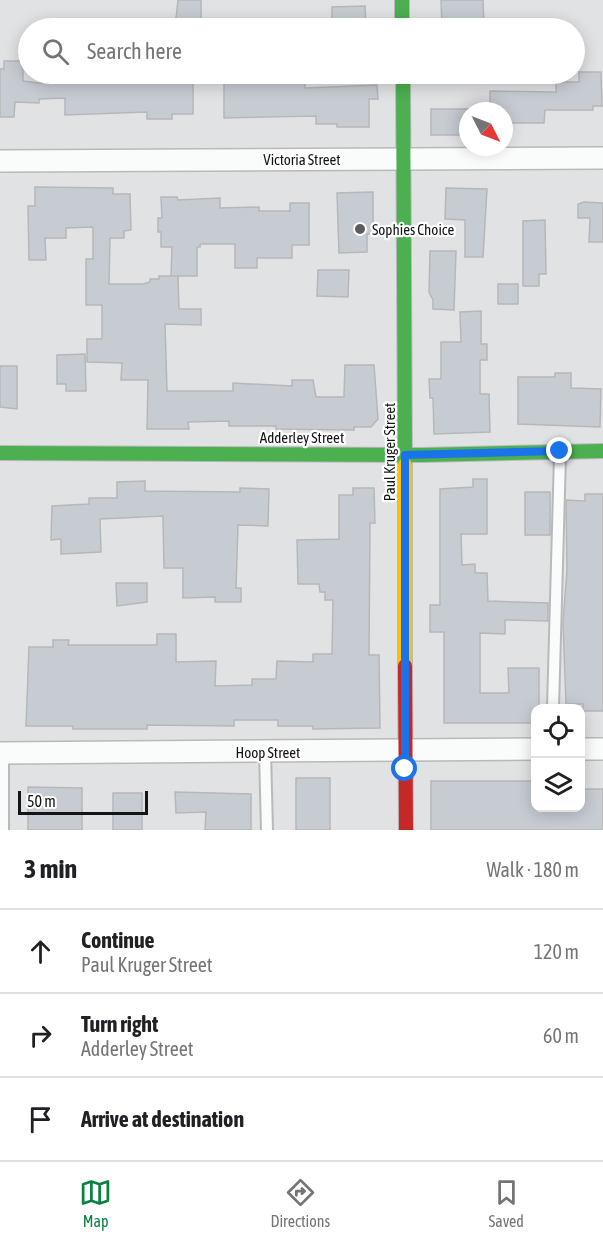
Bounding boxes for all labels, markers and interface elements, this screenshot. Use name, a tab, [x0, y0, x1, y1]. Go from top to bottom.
search box	[18, 18, 585, 84]
icon: search	[39, 35, 72, 68]
text: Search here	[87, 38, 182, 64]
north arrow	[459, 102, 513, 156]
street label: Victoria Street	[263, 151, 341, 168]
place label: Sophies Choice	[372, 221, 454, 238]
marker: Sophies Choice	[353, 222, 367, 236]
street label: Paul Kruger Street	[381, 403, 398, 501]
street label: Adderley Street	[260, 429, 344, 446]
route end	[546, 437, 572, 463]
map controls	[531, 704, 585, 812]
button: locate	[531, 704, 585, 758]
street label: Hoop Street	[236, 744, 300, 761]
route start	[391, 755, 417, 781]
button: layers	[531, 758, 585, 812]
scale bar	[18, 788, 148, 816]
text: 50 m	[27, 792, 56, 810]
text: 3 min	[24, 854, 77, 884]
text: Walk · 180 m	[487, 858, 579, 881]
text: Continue	[81, 927, 155, 953]
icon: ahead	[24, 935, 57, 968]
text: 120 m	[534, 940, 579, 963]
text: Paul Kruger Street	[81, 953, 213, 976]
text: Turn right	[81, 1011, 158, 1037]
icon: right	[24, 1019, 57, 1052]
text: 60 m	[543, 1024, 579, 1047]
text: Adderley Street	[81, 1037, 194, 1060]
icon: arrive	[24, 1103, 57, 1136]
text: Arrive at destination	[81, 1106, 244, 1132]
tab: Map	[79, 1176, 112, 1230]
tab: Directions	[270, 1176, 330, 1230]
tab: Saved	[488, 1176, 524, 1230]

